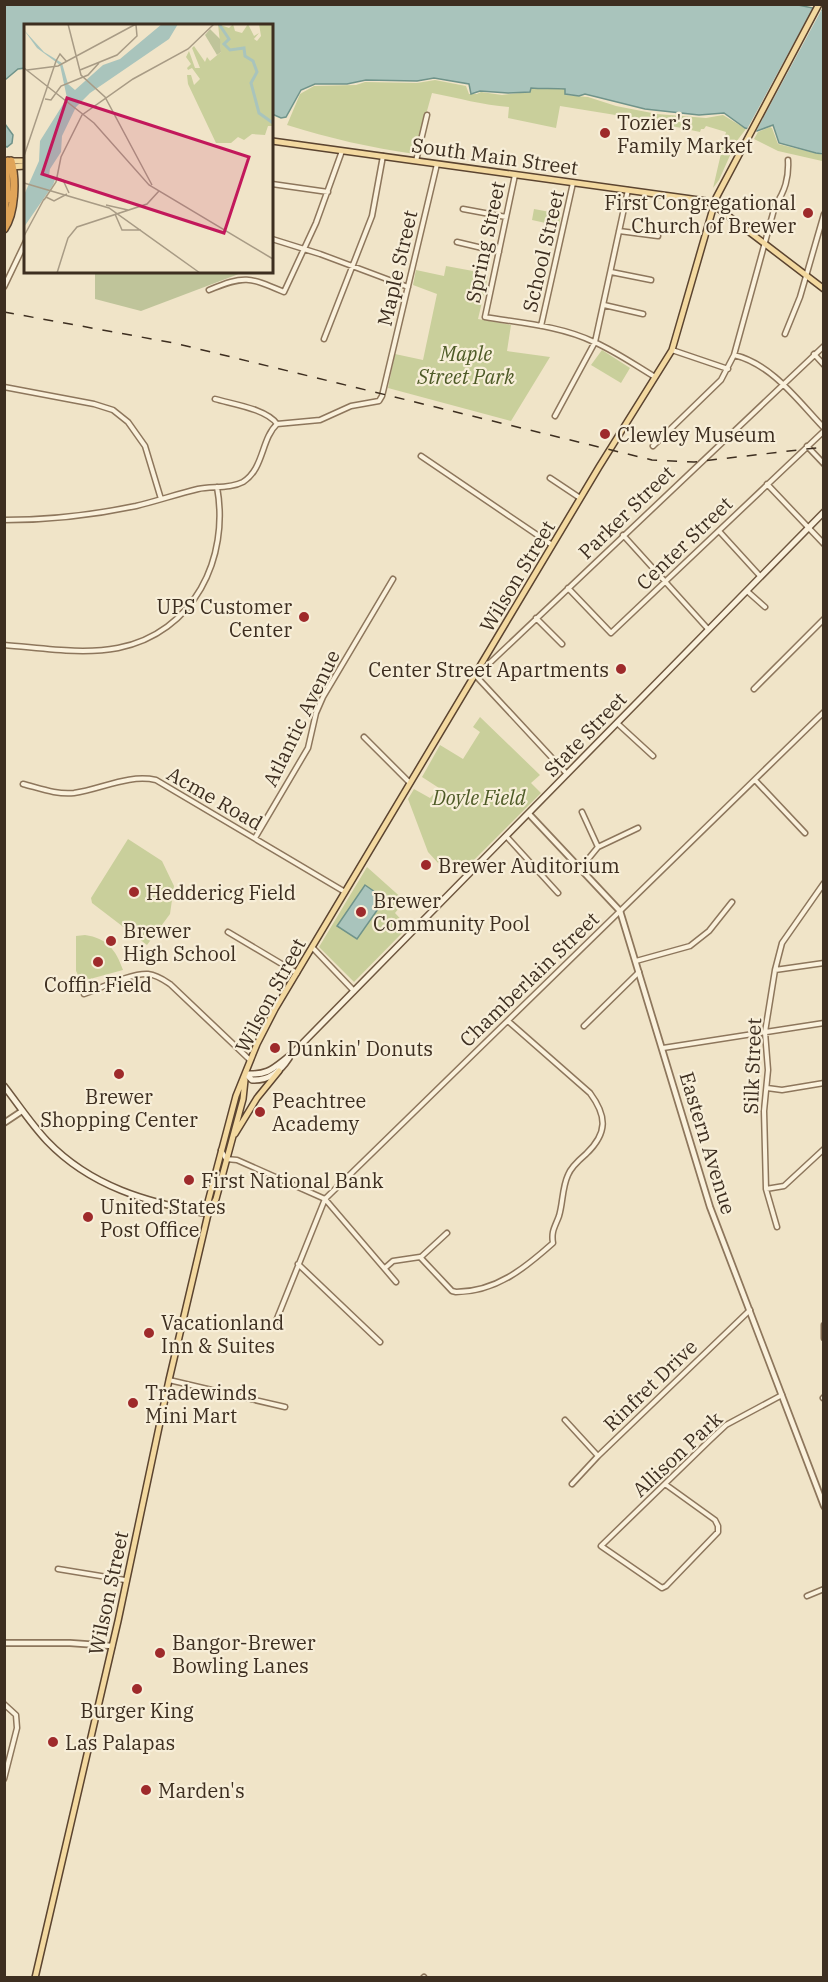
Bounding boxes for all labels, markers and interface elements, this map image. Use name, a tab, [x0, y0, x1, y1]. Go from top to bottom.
inset map	[24, 24, 273, 273]
place label: Tozier's Family Market	[617, 109, 753, 159]
marker: Tozier's Family Market	[598, 126, 612, 140]
street label: South Main Street	[410, 131, 580, 181]
street label: Spring Street	[459, 179, 511, 305]
street label: School Street	[516, 187, 570, 315]
place label: First Congregational Church of Brewer	[604, 189, 796, 239]
marker: First Congregational Church of Brewer	[801, 206, 815, 220]
street label: Maple Street	[371, 207, 423, 329]
park label: Maple Street Park	[416, 340, 515, 390]
place label: Clewley Museum	[617, 421, 776, 448]
marker: Clewley Museum	[598, 427, 612, 441]
street label: Parker Street	[572, 459, 680, 565]
street label: Center Street	[630, 490, 738, 596]
street label: Wilson Street	[473, 515, 561, 637]
place label: UPS Customer Center	[156, 593, 292, 643]
marker: UPS Customer Center	[297, 610, 311, 624]
street label: Atlantic Avenue	[256, 645, 346, 791]
place label: Center Street Apartments	[368, 656, 609, 683]
marker: Center Street Apartments	[614, 662, 628, 676]
street label: State Street	[538, 686, 632, 782]
street label: Acme Road	[162, 760, 268, 836]
park label: Doyle Field	[431, 784, 527, 811]
place label: Brewer Auditorium	[438, 852, 620, 879]
marker: Brewer Auditorium	[419, 858, 433, 872]
place label: Heddericg Field	[146, 879, 296, 906]
marker: Heddericg Field	[127, 885, 141, 899]
place label: Brewer Community Pool	[373, 887, 530, 937]
marker: Brewer Community Pool	[354, 905, 368, 919]
street label: Chamberlain Street	[453, 905, 605, 1053]
place label: Brewer High School	[123, 917, 236, 967]
street label: Wilson Street	[229, 933, 311, 1057]
marker: Brewer High School	[104, 934, 118, 948]
marker: Coffin Field	[91, 955, 105, 969]
place label: Coffin Field	[44, 971, 152, 998]
street label: Silk Street	[737, 1017, 767, 1115]
place label: Dunkin' Donuts	[287, 1035, 433, 1062]
marker: Dunkin' Donuts	[268, 1041, 282, 1055]
marker: Brewer Shopping Center	[112, 1067, 126, 1081]
street label: Eastern Avenue	[673, 1068, 743, 1218]
place label: Brewer Shopping Center	[40, 1083, 198, 1133]
place label: Peachtree Academy	[272, 1087, 366, 1137]
marker: Peachtree Academy	[253, 1105, 267, 1119]
place label: First National Bank	[201, 1167, 384, 1194]
marker: First National Bank	[182, 1173, 196, 1187]
place label: United States Post Office	[100, 1193, 226, 1243]
marker: United States Post Office	[81, 1210, 95, 1224]
place label: Vacationland Inn & Suites	[161, 1309, 284, 1359]
marker: Vacationland Inn & Suites	[142, 1326, 156, 1340]
street label: Rinfret Drive	[597, 1333, 703, 1437]
place label: Tradewinds Mini Mart	[145, 1379, 257, 1429]
marker: Tradewinds Mini Mart	[126, 1396, 140, 1410]
street label: Allison Park	[626, 1405, 728, 1503]
street label: Wilson Street	[82, 1529, 134, 1657]
place label: Bangor-Brewer Bowling Lanes	[172, 1629, 316, 1679]
marker: Bangor-Brewer Bowling Lanes	[153, 1646, 167, 1660]
marker: Burger King	[130, 1682, 144, 1696]
place label: Burger King	[80, 1697, 194, 1724]
place label: Las Palapas	[65, 1729, 175, 1756]
marker: Las Palapas	[46, 1735, 60, 1749]
place label: Marden's	[158, 1777, 245, 1804]
marker: Marden's	[139, 1783, 153, 1797]

